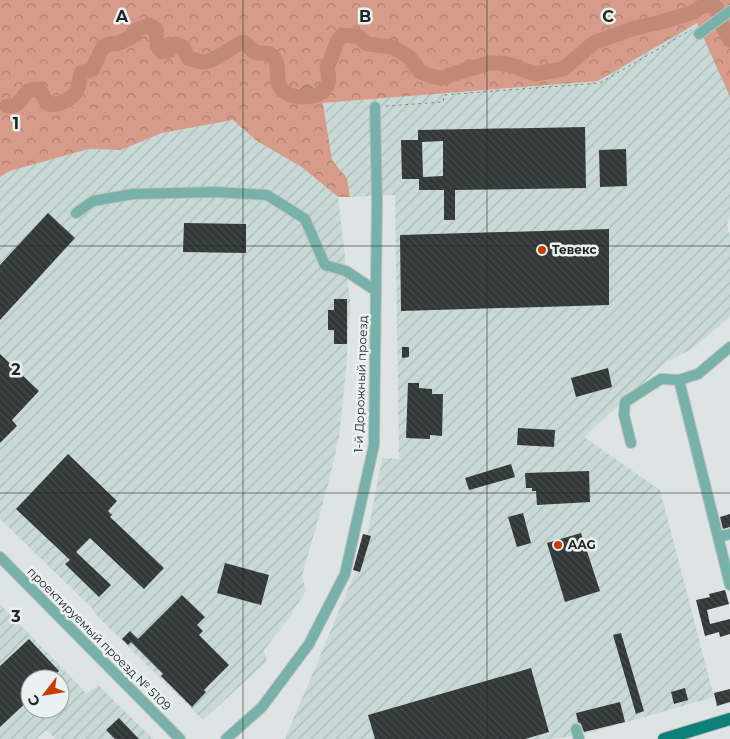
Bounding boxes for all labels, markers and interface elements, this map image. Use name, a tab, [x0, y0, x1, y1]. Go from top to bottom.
text: A	[115, 7, 129, 26]
text: B	[359, 7, 371, 26]
text: C	[602, 7, 614, 26]
text: 1	[13, 114, 19, 133]
place label: Тевекс	[552, 242, 597, 257]
marker: Тевекс	[536, 244, 548, 256]
street label: 1-й Дорожный проезд	[351, 315, 370, 453]
text: 2	[11, 360, 21, 379]
place label: AAG	[567, 537, 596, 552]
marker: AAG	[552, 539, 564, 551]
street label: проектируемый проезд № 5109	[24, 564, 174, 714]
text: 3	[10, 607, 21, 626]
north arrow	[20, 669, 70, 719]
text: С	[24, 692, 44, 710]

